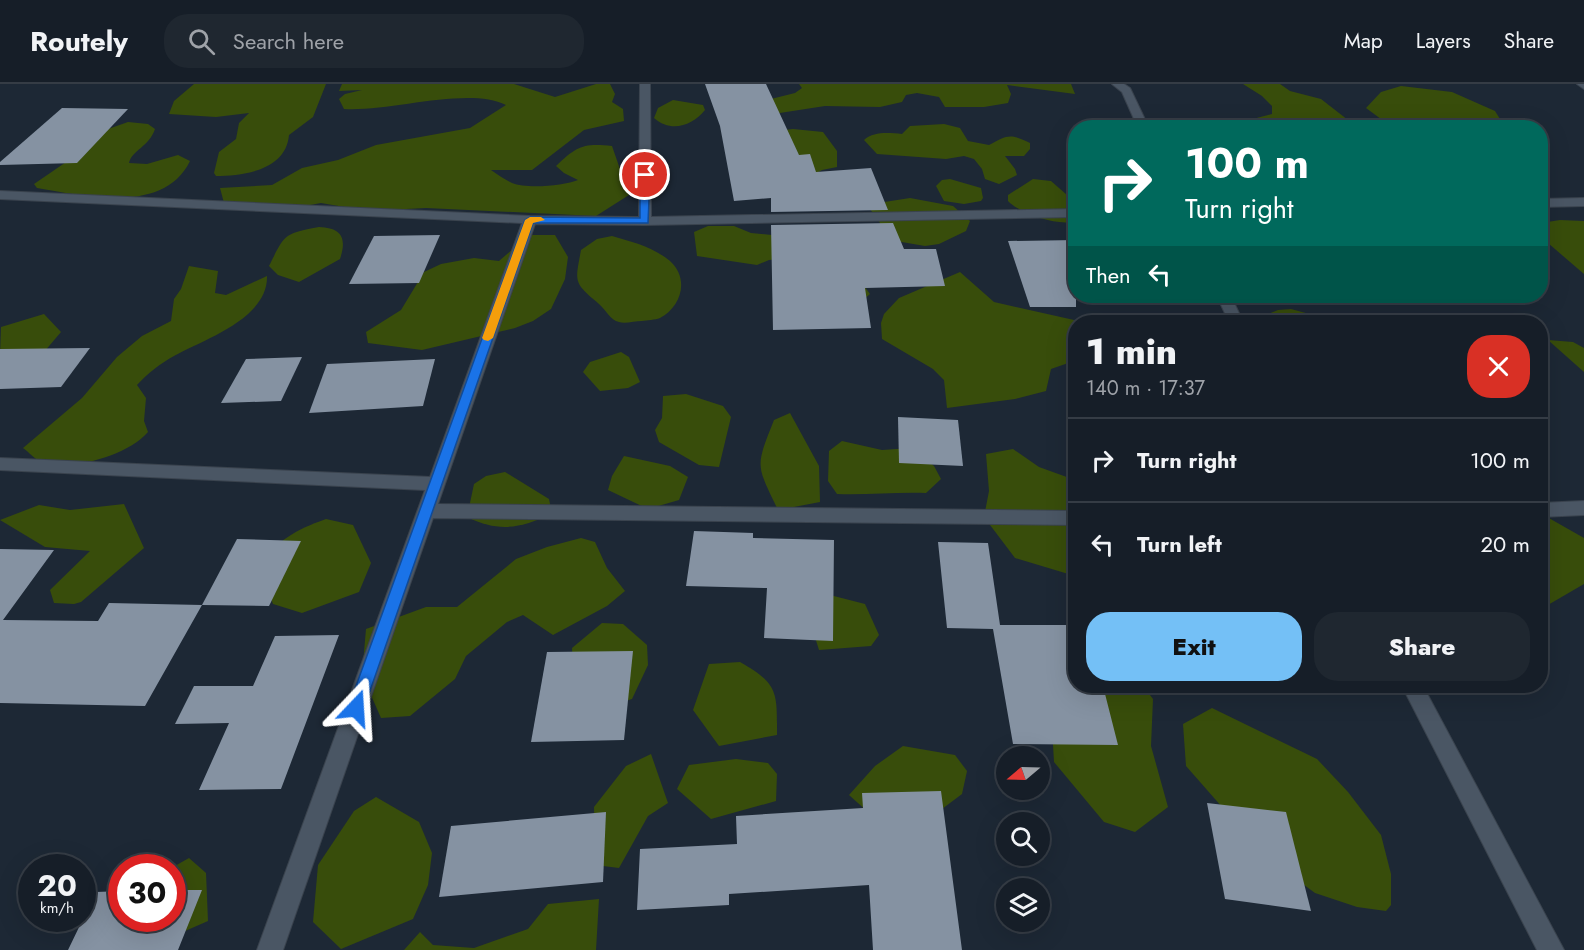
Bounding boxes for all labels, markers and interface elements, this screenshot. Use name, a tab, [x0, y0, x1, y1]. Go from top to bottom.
search box	[164, 14, 584, 68]
text: Routely	[30, 21, 128, 62]
icon: search	[185, 25, 218, 58]
text: Search here	[233, 25, 344, 57]
text: Map	[1344, 26, 1383, 56]
text: Layers	[1416, 26, 1471, 56]
text: Share	[1504, 26, 1554, 56]
text: 100 m	[1185, 133, 1309, 194]
icon: right	[1086, 144, 1164, 222]
pin	[619, 149, 670, 200]
icon: arrive	[628, 158, 661, 191]
text: Turn right	[1185, 189, 1293, 228]
icon: left	[1143, 258, 1176, 291]
text: Then	[1086, 259, 1131, 291]
text: 1 min	[1086, 325, 1177, 377]
button: close	[1467, 335, 1530, 398]
text: 140 m · 17:37	[1086, 374, 1205, 403]
icon: right	[1086, 444, 1119, 477]
text: Turn right	[1137, 444, 1237, 476]
text: 100 m	[1470, 444, 1530, 476]
icon: left	[1086, 528, 1119, 561]
text: Turn left	[1137, 528, 1222, 560]
text: 20 m	[1481, 528, 1530, 560]
button: Exit	[1086, 612, 1302, 681]
button: Share	[1314, 612, 1530, 681]
position arrow	[324, 676, 388, 740]
north arrow	[996, 746, 1050, 800]
map controls	[996, 746, 1050, 932]
button: search	[996, 812, 1050, 866]
speed limit sign: 30	[108, 854, 186, 932]
text: 20	[37, 864, 77, 907]
button: layers	[996, 878, 1050, 932]
text: km/h	[40, 897, 74, 919]

